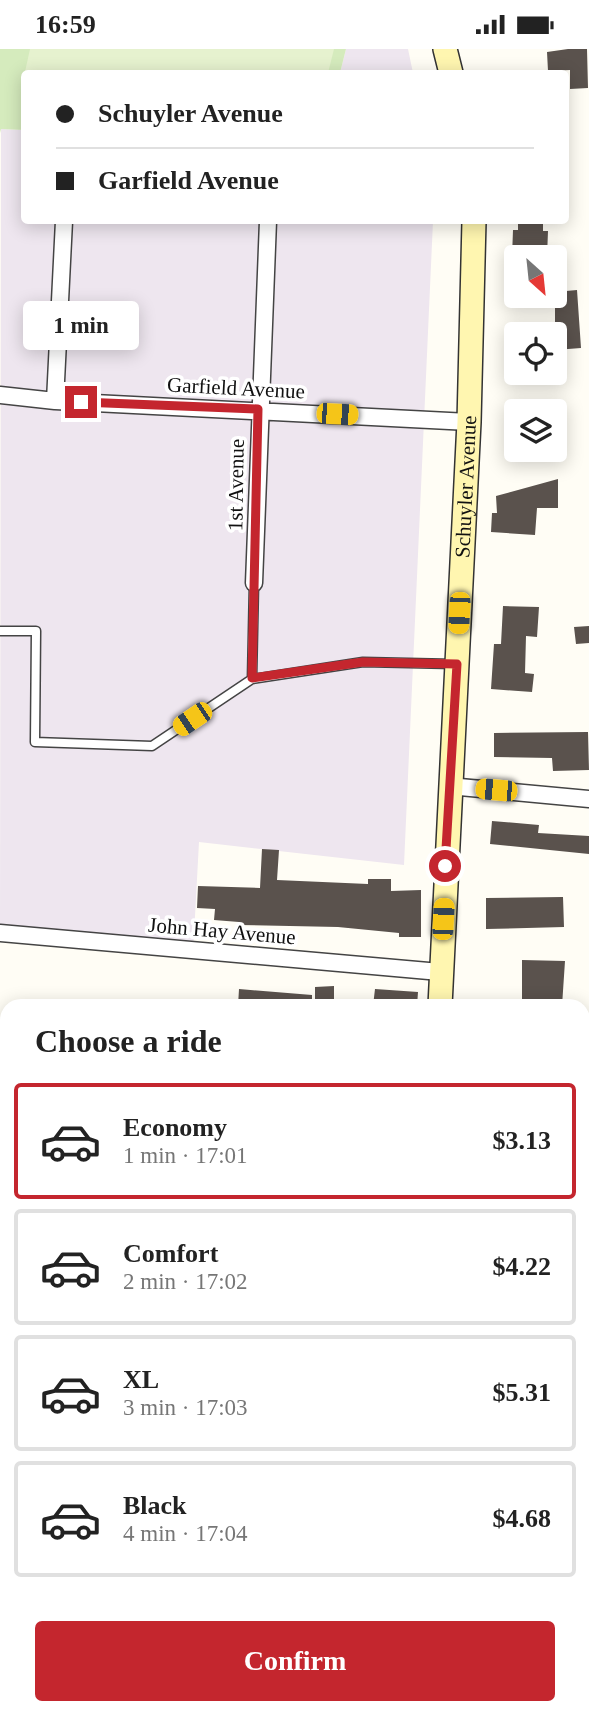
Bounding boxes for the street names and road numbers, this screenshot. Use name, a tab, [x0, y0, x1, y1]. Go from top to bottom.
street label: Garfield Avenue	[167, 372, 305, 404]
street label: Schuyler Avenue	[450, 415, 481, 558]
street label: 1st Avenue	[223, 439, 249, 531]
street label: John Hay Avenue	[147, 913, 297, 949]

